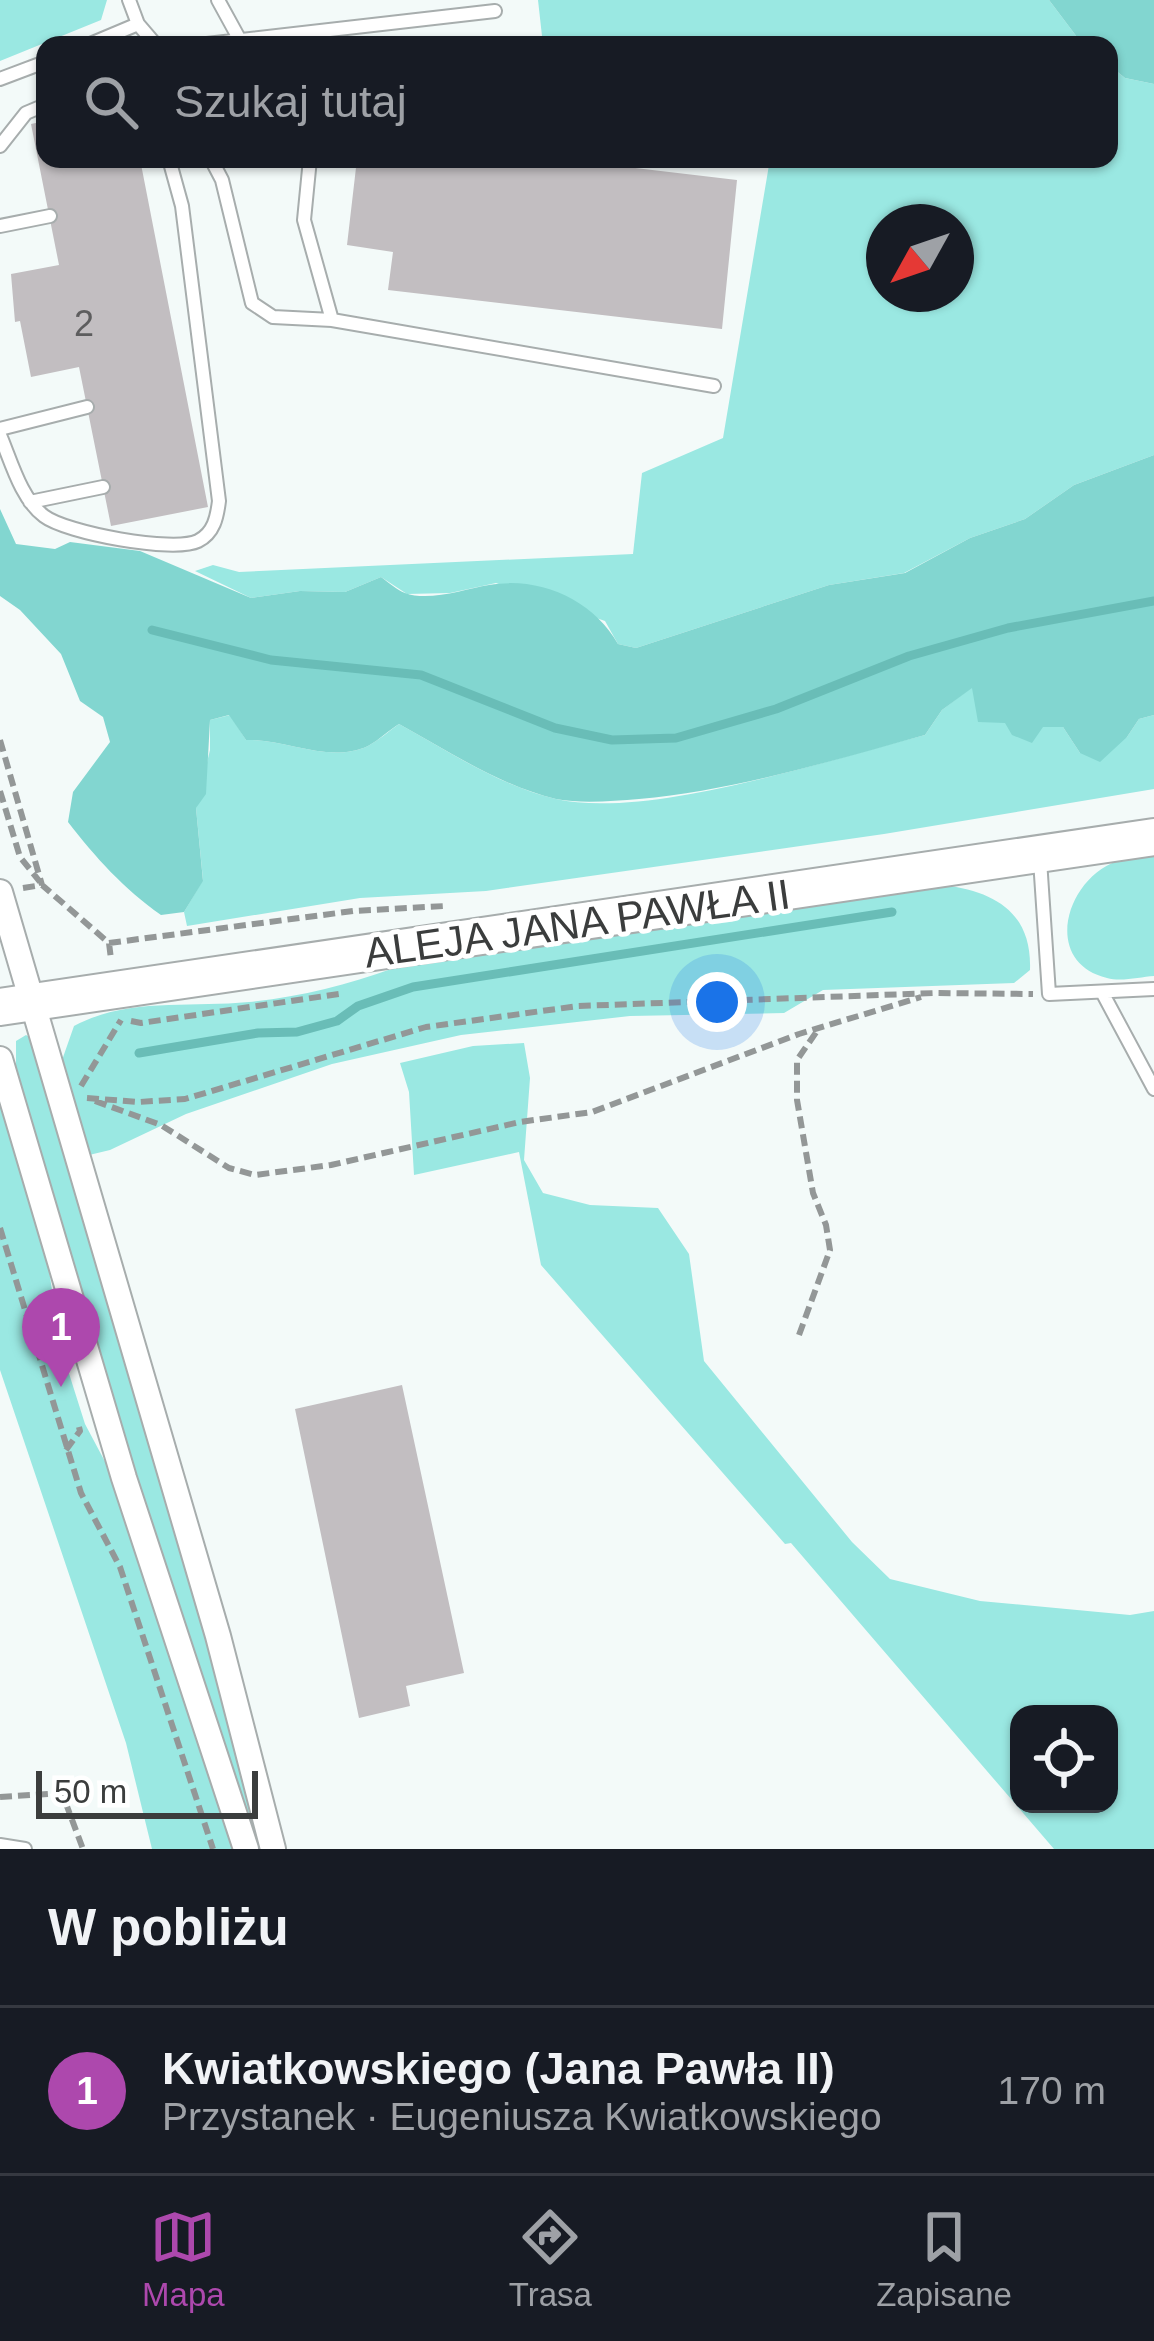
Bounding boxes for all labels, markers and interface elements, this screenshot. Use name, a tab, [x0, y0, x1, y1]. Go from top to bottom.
search box	[36, 36, 1118, 168]
icon: search	[78, 69, 144, 135]
text: Szukaj tutaj	[174, 76, 407, 127]
north arrow	[866, 204, 974, 312]
house number: 2	[74, 303, 94, 344]
street label: ALEJA JANA PAWŁA II	[361, 870, 793, 977]
your location	[687, 972, 747, 1032]
pin: 1	[22, 1288, 100, 1387]
map controls	[1010, 1705, 1118, 1813]
button: locate	[1010, 1705, 1118, 1813]
scale bar	[36, 1765, 258, 1818]
text: 50 m	[54, 1773, 127, 1810]
text: W pobliżu	[48, 1899, 289, 1956]
text: Kwiatkowskiego (Jana Pawła II)	[162, 2043, 835, 2094]
text: 1	[76, 2069, 98, 2112]
text: 170 m	[998, 2069, 1106, 2112]
text: Przystanek · Eugeniusza Kwiatkowskiego	[162, 2095, 882, 2138]
tab: Mapa	[142, 2204, 225, 2314]
tab: Trasa	[509, 2204, 592, 2314]
tab: Zapisane	[876, 2204, 1012, 2314]

